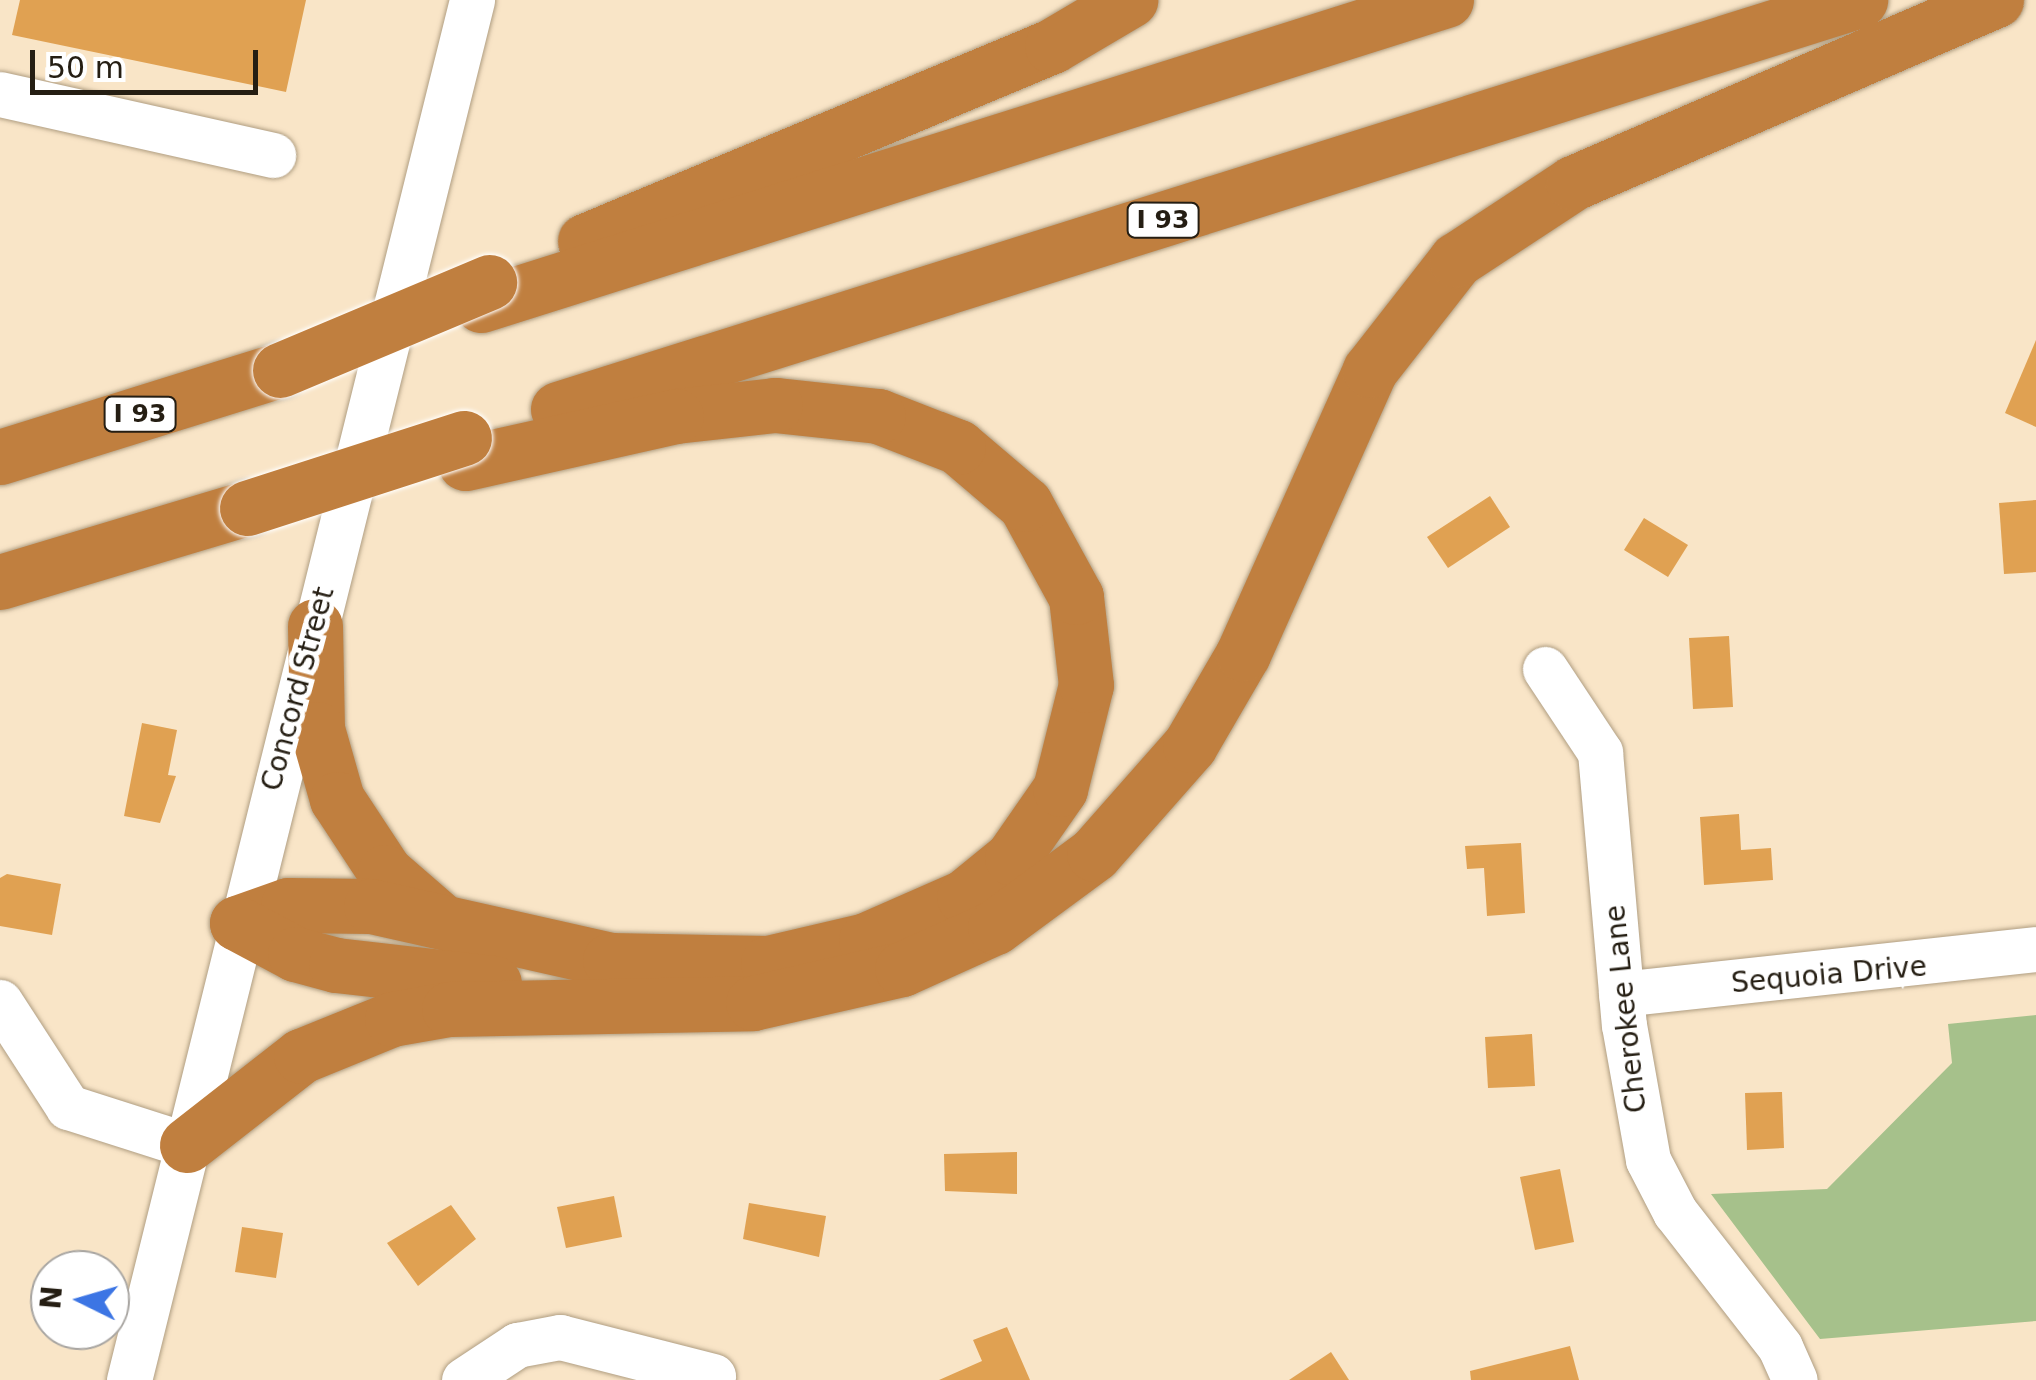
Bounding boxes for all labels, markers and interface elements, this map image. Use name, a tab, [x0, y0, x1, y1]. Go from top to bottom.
scale bar	[35, 30, 262, 92]
text: 50 m	[47, 50, 124, 85]
road number: I 93	[1126, 200, 1200, 240]
road number: I 93	[102, 394, 178, 434]
street label: Concord Street	[255, 583, 341, 795]
street label: Cherokee Lane	[1598, 903, 1654, 1115]
street label: Sequoia Drive	[1730, 950, 1928, 1000]
north arrow	[30, 1250, 130, 1350]
text: N	[34, 1284, 69, 1311]

